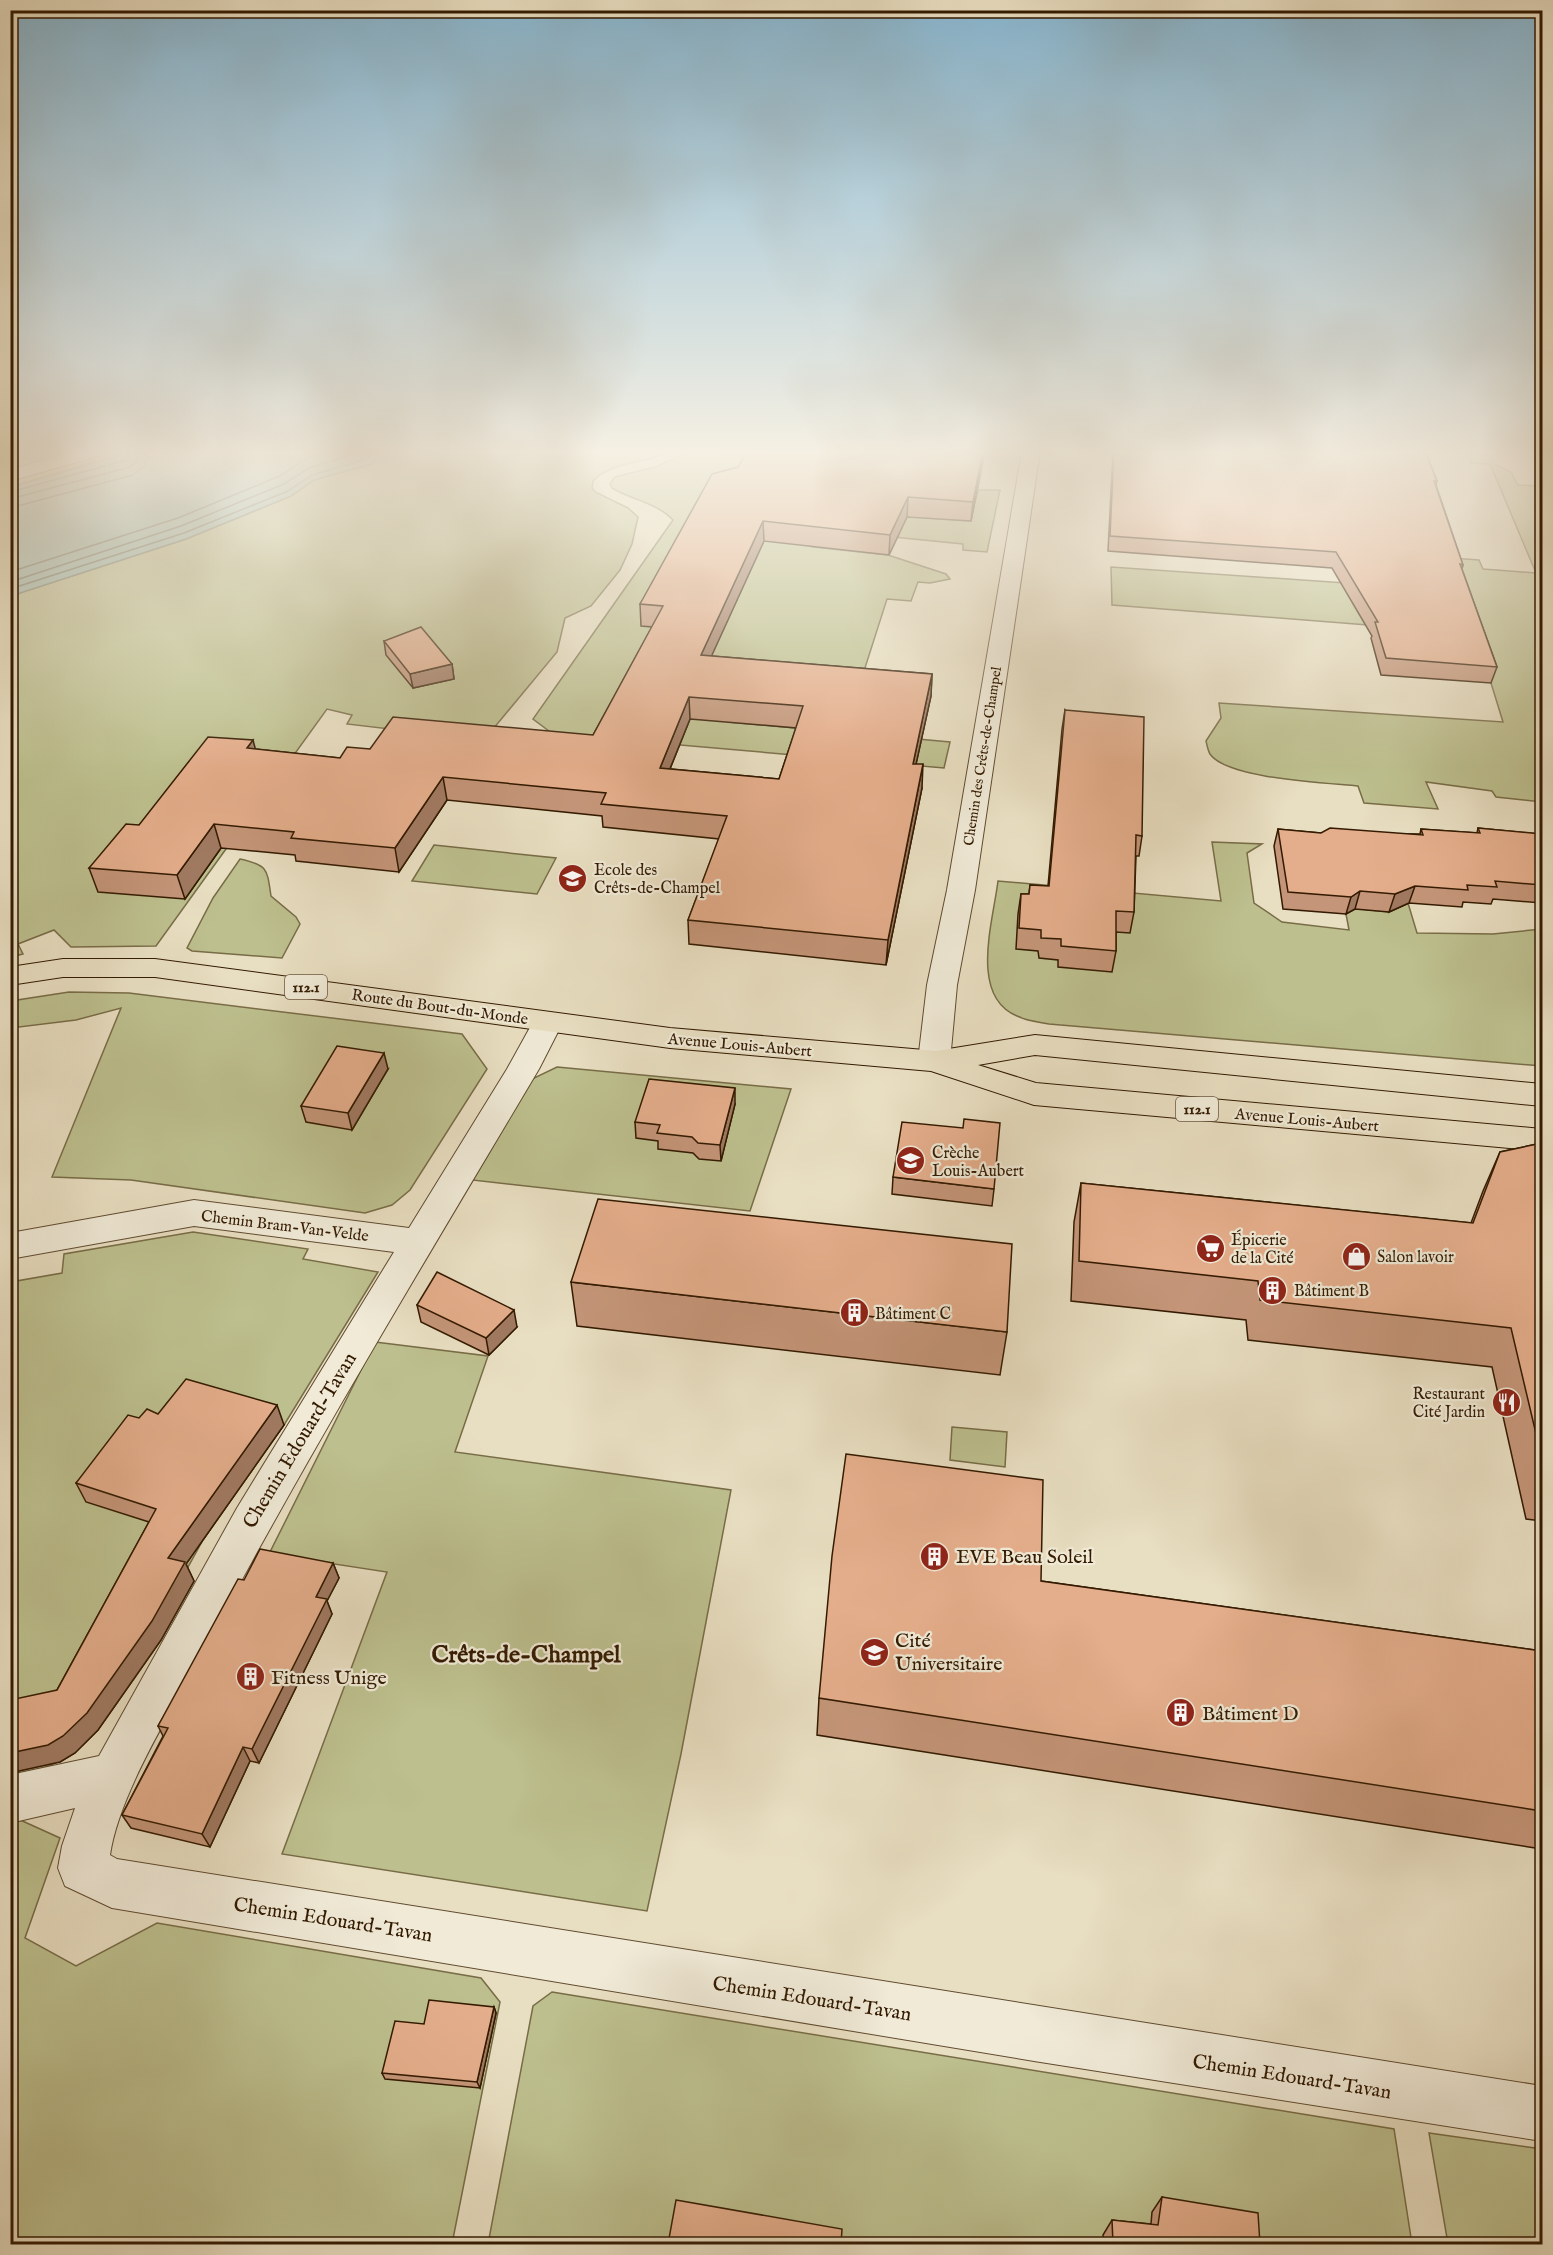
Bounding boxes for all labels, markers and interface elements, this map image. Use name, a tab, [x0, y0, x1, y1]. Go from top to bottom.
street label: Chemin des Crêts-de-Champel	[960, 665, 1006, 847]
place label: Ecole des Crêts-de-Champel	[594, 861, 721, 899]
school or university icon: Ecole des Crêts-de-Champel	[557, 862, 589, 894]
road number: 112.1	[285, 975, 327, 999]
street label: Route du Bout-du-Monde	[350, 986, 529, 1030]
street label: Avenue Louis-Aubert	[666, 1030, 813, 1062]
road number: 112.1	[1176, 1097, 1218, 1121]
street label: Avenue Louis-Aubert	[1233, 1105, 1380, 1137]
place label: Crèche Louis-Aubert	[932, 1144, 1025, 1182]
school or university icon: Crèche Louis-Aubert	[895, 1145, 927, 1177]
street label: Chemin Bram-Van-Velde	[200, 1207, 370, 1247]
place label: Épicerie de la Cité	[1231, 1229, 1294, 1269]
supermarket icon: Épicerie de la Cité	[1194, 1232, 1226, 1264]
shop icon: Salon lavoir	[1340, 1240, 1372, 1272]
place label: Salon lavoir	[1377, 1248, 1454, 1268]
building icon: Bâtiment B	[1257, 1274, 1289, 1306]
place label: Bâtiment B	[1294, 1282, 1369, 1302]
building icon: Bâtiment C	[838, 1297, 870, 1329]
place label: Bâtiment C	[875, 1305, 951, 1325]
street label: Chemin Edouard-Tavan	[238, 1348, 363, 1533]
place label: Restaurant Cité Jardin	[1412, 1385, 1486, 1423]
restaurant icon: Restaurant Cité Jardin	[1490, 1386, 1522, 1418]
building icon: EVE Beau Soleil	[919, 1540, 951, 1572]
place label: EVE Beau Soleil	[956, 1545, 1094, 1570]
place label: Cité Universitaire	[895, 1629, 1002, 1677]
school or university icon: Cité Universitaire	[858, 1636, 890, 1668]
district label: Crêts-de-Champel	[431, 1640, 621, 1671]
building icon: Fitness Unige	[234, 1661, 266, 1693]
place label: Fitness Unige	[271, 1666, 387, 1691]
building icon: Bâtiment D	[1165, 1697, 1197, 1729]
place label: Bâtiment D	[1202, 1702, 1299, 1727]
street label: Chemin Edouard-Tavan	[232, 1892, 434, 1949]
street label: Chemin Edouard-Tavan	[711, 1971, 913, 2028]
street label: Chemin Edouard-Tavan	[1191, 2049, 1393, 2106]

